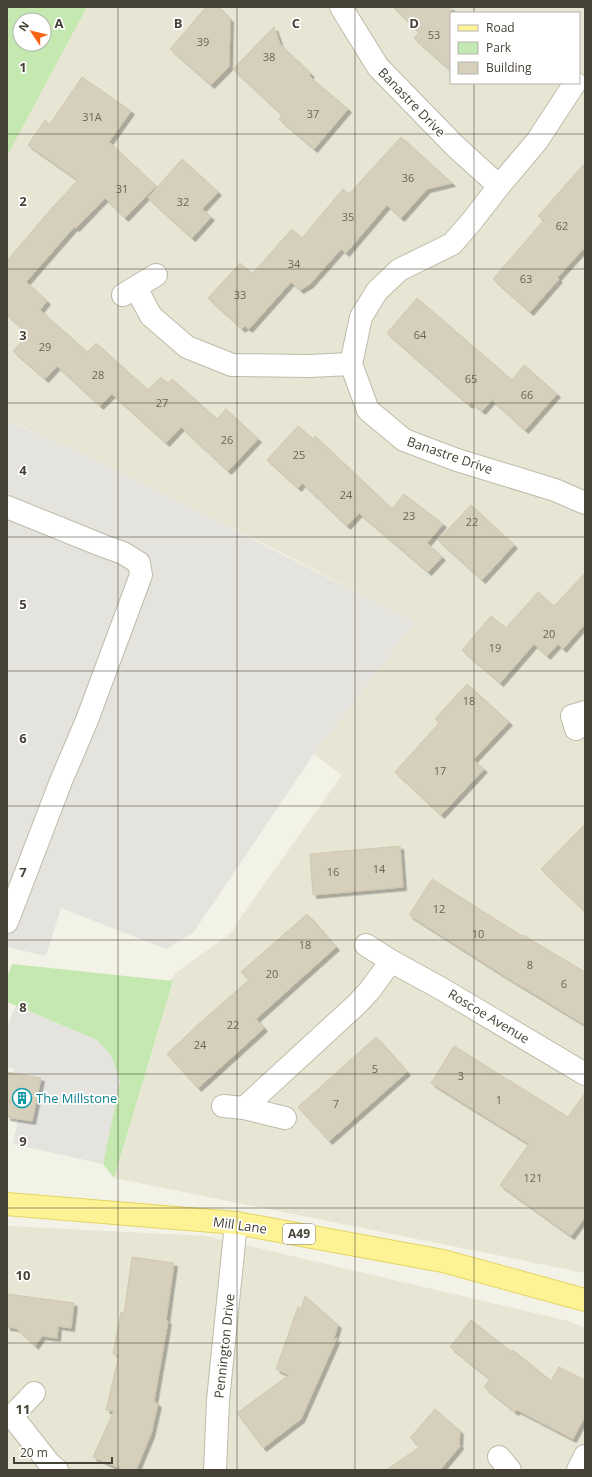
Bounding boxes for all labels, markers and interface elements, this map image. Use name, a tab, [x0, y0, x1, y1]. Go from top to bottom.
north arrow	[12, 12, 52, 52]
legend	[450, 12, 580, 84]
text: A	[55, 14, 64, 32]
text: B	[174, 14, 183, 32]
text: C	[292, 14, 300, 32]
text: D	[409, 14, 419, 32]
text: N	[15, 18, 32, 34]
text: Road	[486, 19, 515, 36]
house number: 53	[428, 27, 440, 42]
house number: 39	[197, 34, 209, 49]
text: Park	[486, 39, 512, 56]
house number: 38	[263, 49, 275, 64]
text: 1	[19, 58, 27, 76]
text: Building	[486, 59, 532, 76]
street label: Banastre Drive	[374, 64, 450, 140]
house number: 37	[307, 106, 319, 121]
house number: 31A	[82, 109, 102, 124]
house number: 36	[402, 170, 414, 185]
house number: 31	[116, 181, 128, 196]
text: 2	[19, 192, 27, 210]
house number: 32	[177, 194, 189, 209]
house number: 35	[342, 209, 354, 224]
house number: 62	[556, 218, 568, 233]
house number: 34	[288, 256, 301, 271]
house number: 63	[520, 271, 532, 286]
house number: 33	[234, 287, 246, 302]
text: 3	[19, 326, 27, 344]
house number: 64	[414, 327, 427, 342]
house number: 29	[39, 339, 51, 354]
house number: 28	[92, 367, 104, 382]
house number: 65	[465, 371, 477, 386]
house number: 66	[521, 387, 533, 402]
house number: 27	[156, 395, 168, 410]
house number: 26	[221, 432, 233, 447]
street label: Banastre Drive	[405, 432, 495, 478]
house number: 25	[293, 447, 305, 462]
text: 4	[19, 461, 27, 479]
house number: 24	[340, 487, 353, 502]
house number: 23	[403, 508, 415, 523]
house number: 22	[466, 514, 478, 529]
text: 5	[19, 595, 27, 613]
house number: 20	[543, 626, 555, 641]
house number: 19	[489, 640, 501, 655]
house number: 18	[463, 693, 475, 708]
text: 6	[19, 729, 27, 747]
house number: 17	[434, 763, 446, 778]
house number: 14	[373, 861, 386, 876]
text: 7	[19, 863, 27, 881]
house number: 16	[327, 864, 339, 879]
house number: 12	[433, 901, 445, 916]
house number: 10	[472, 926, 484, 941]
house number: 18	[299, 937, 311, 952]
house number: 8	[527, 957, 533, 972]
house number: 20	[266, 966, 278, 981]
house number: 6	[561, 976, 567, 991]
street label: Roscoe Avenue	[445, 985, 533, 1047]
text: 8	[19, 998, 27, 1016]
house number: 22	[227, 1017, 239, 1032]
house number: 24	[194, 1037, 207, 1052]
house number: 5	[372, 1061, 378, 1076]
house number: 3	[458, 1068, 464, 1083]
building icon: The Millstone	[11, 1087, 33, 1109]
place label: The Millstone	[36, 1089, 117, 1107]
house number: 1	[496, 1092, 502, 1107]
house number: 7	[333, 1096, 339, 1111]
text: 9	[19, 1132, 27, 1150]
house number: 121	[524, 1170, 542, 1185]
street label: Mill Lane	[212, 1212, 268, 1238]
road number: A49	[283, 1224, 315, 1244]
text: 10	[16, 1266, 30, 1284]
street label: Pennington Drive	[210, 1293, 238, 1399]
text: 11	[16, 1400, 30, 1418]
scale bar	[14, 1439, 112, 1465]
text: 20 m	[20, 1444, 48, 1461]

